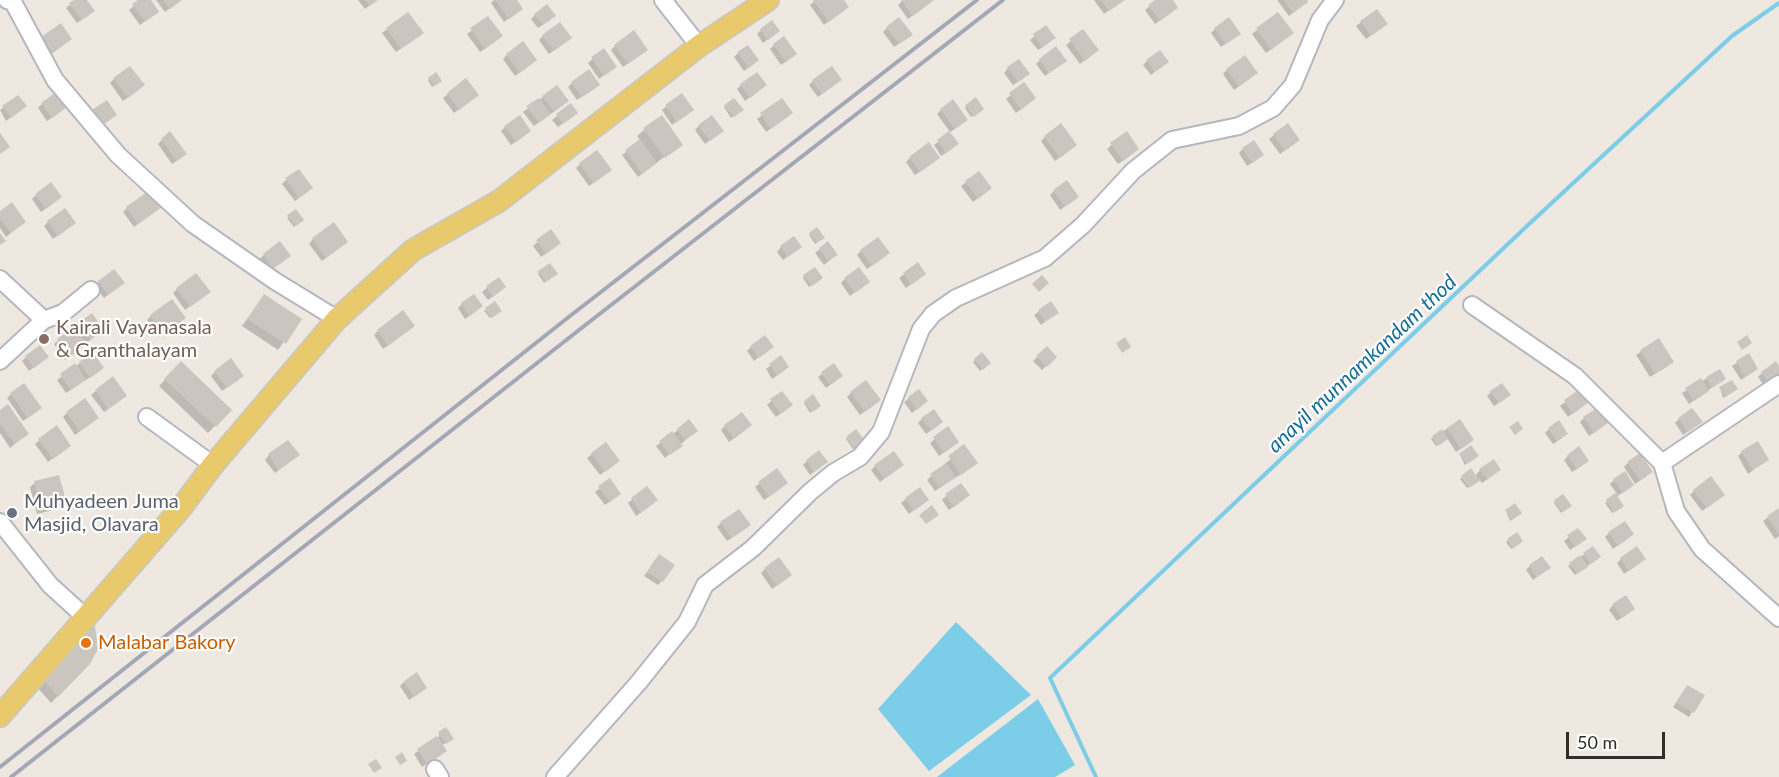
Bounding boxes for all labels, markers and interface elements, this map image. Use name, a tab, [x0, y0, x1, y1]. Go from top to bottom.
water label: anayil munnamkandam thod	[1262, 270, 1462, 458]
place label: Kairali Vayanasala & Granthalayam	[56, 316, 212, 363]
marker: Kairali Vayanasala & Granthalayam	[37, 332, 51, 346]
place label: Muhyadeen Juma Masjid, Olavara	[24, 490, 179, 537]
marker: Muhyadeen Juma Masjid, Olavara	[5, 506, 19, 520]
place label: Malabar Bakory	[98, 631, 236, 655]
marker: Malabar Bakory	[79, 636, 93, 650]
scale bar	[1569, 720, 1668, 758]
text: 50 m	[1577, 731, 1617, 753]

